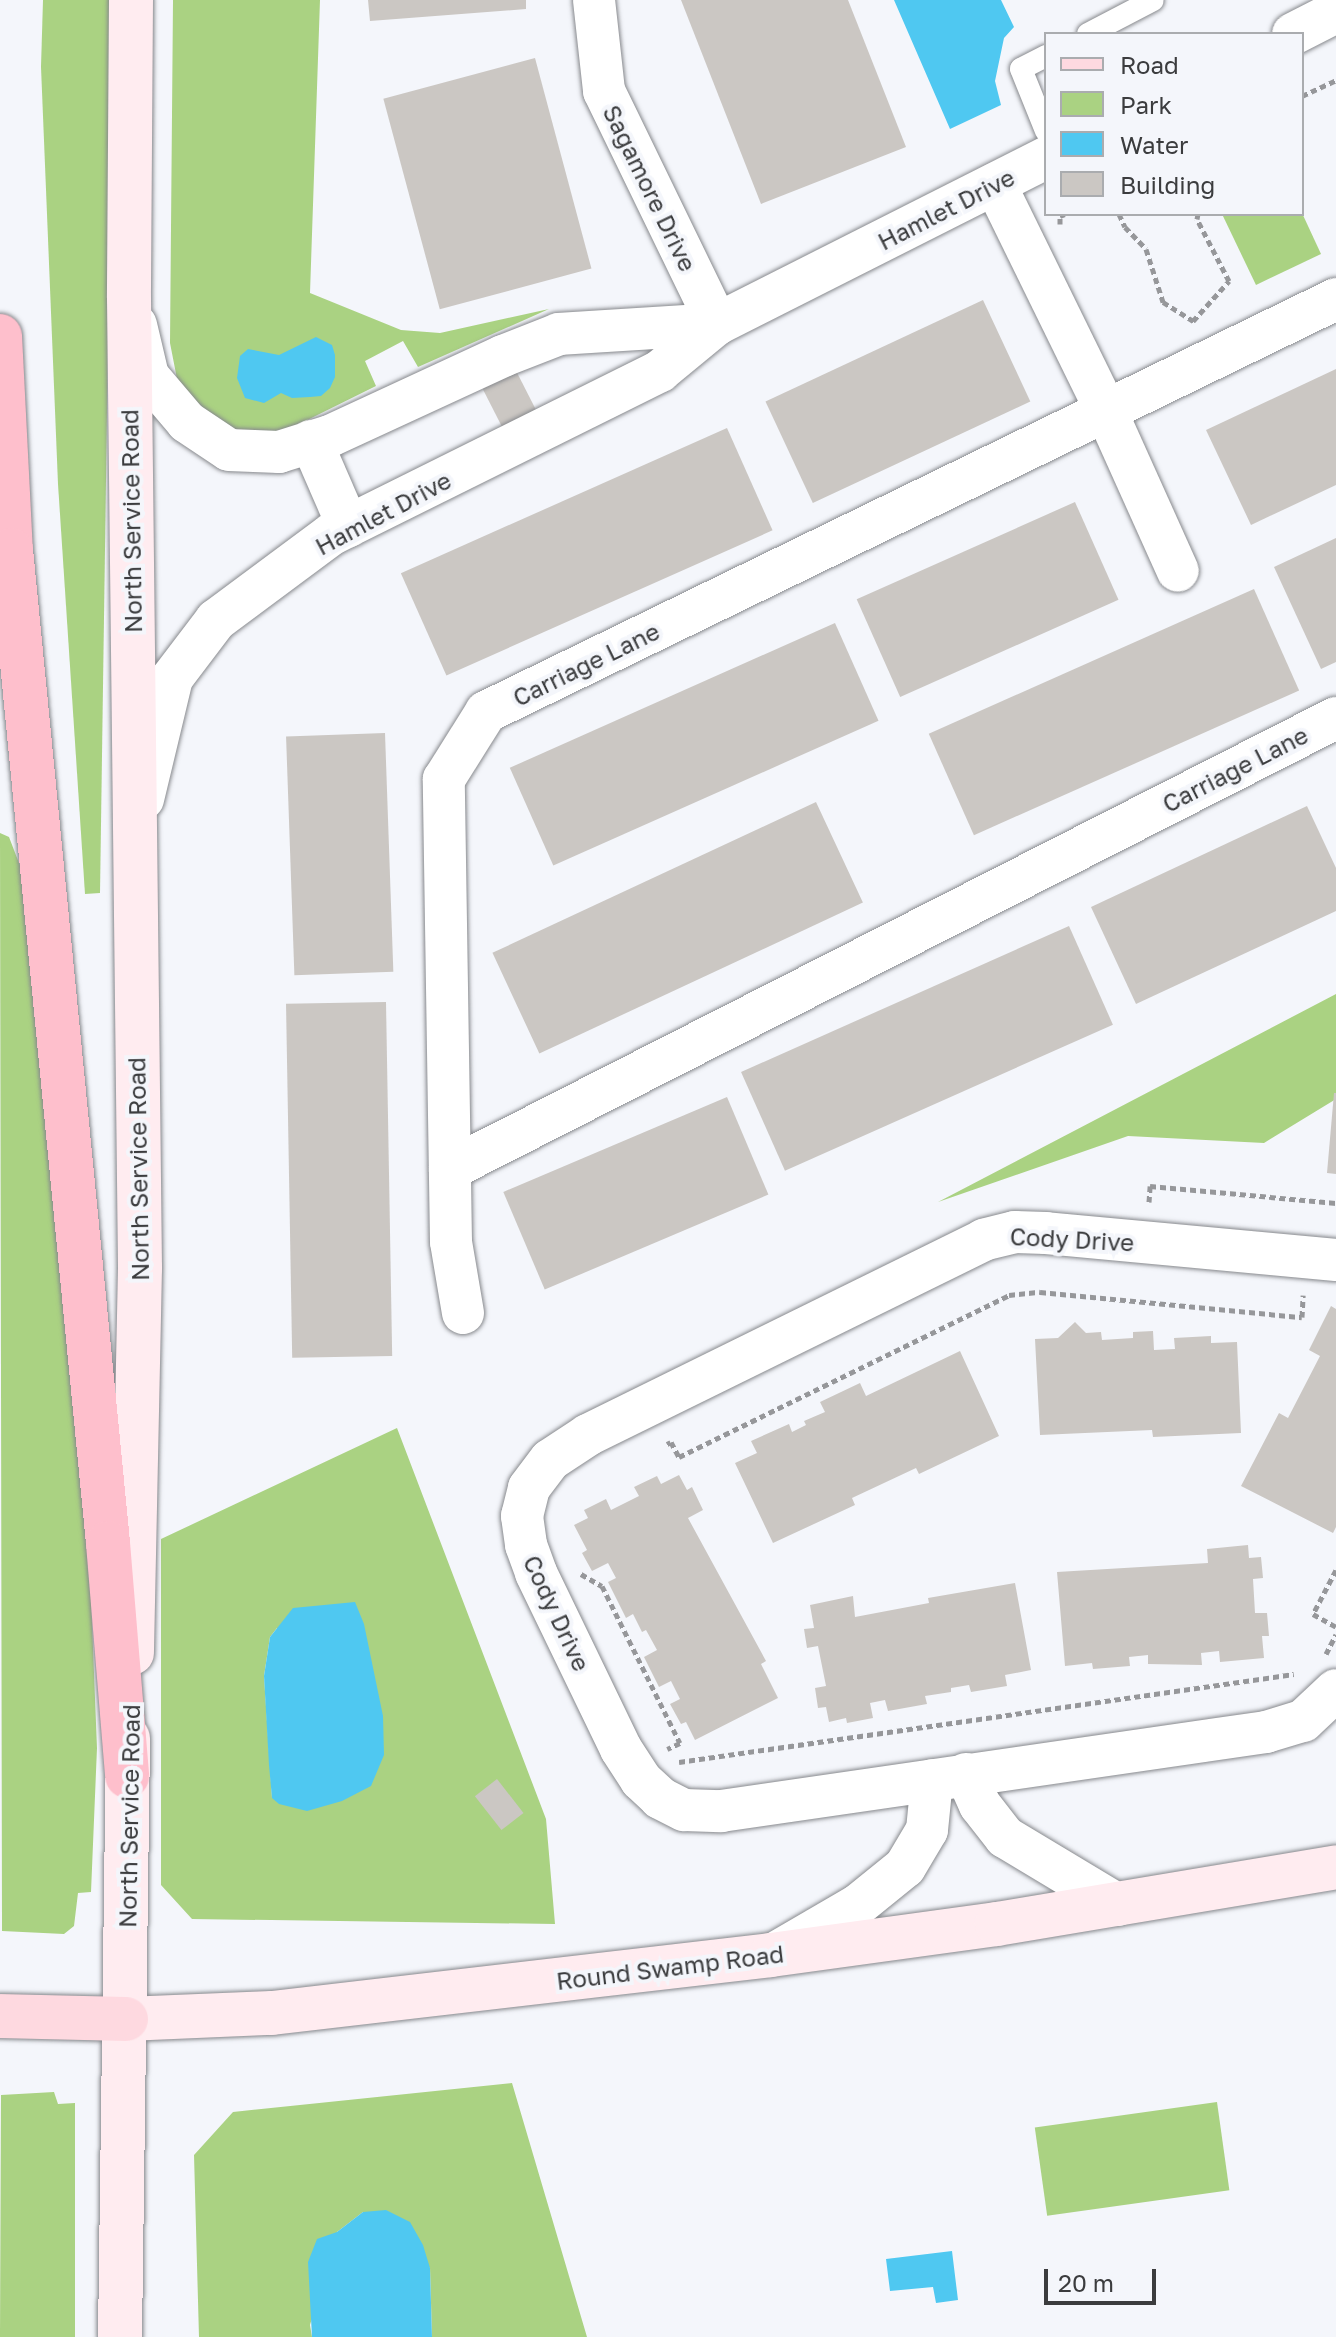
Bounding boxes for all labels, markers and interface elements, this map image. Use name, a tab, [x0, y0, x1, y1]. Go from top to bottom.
legend	[1044, 32, 1304, 216]
text: Road	[1120, 50, 1179, 79]
text: Park	[1120, 90, 1172, 119]
street label: Sagamore Drive	[597, 100, 703, 276]
text: Water	[1120, 130, 1188, 159]
street label: Hamlet Drive	[873, 162, 1019, 256]
text: Building	[1120, 170, 1215, 199]
street label: North Service Road	[115, 409, 147, 633]
street label: Hamlet Drive	[310, 465, 456, 561]
street label: Carriage Lane	[508, 616, 664, 712]
street label: Carriage Lane	[1157, 720, 1313, 818]
street label: North Service Road	[122, 1057, 154, 1281]
street label: Cody Drive	[1009, 1221, 1135, 1257]
street label: Cody Drive	[518, 1551, 596, 1675]
street label: North Service Road	[113, 1704, 145, 1928]
street label: Round Swamp Road	[555, 1939, 785, 1995]
scale bar	[1048, 2253, 1160, 2303]
text: 20 m	[1058, 2268, 1114, 2297]

